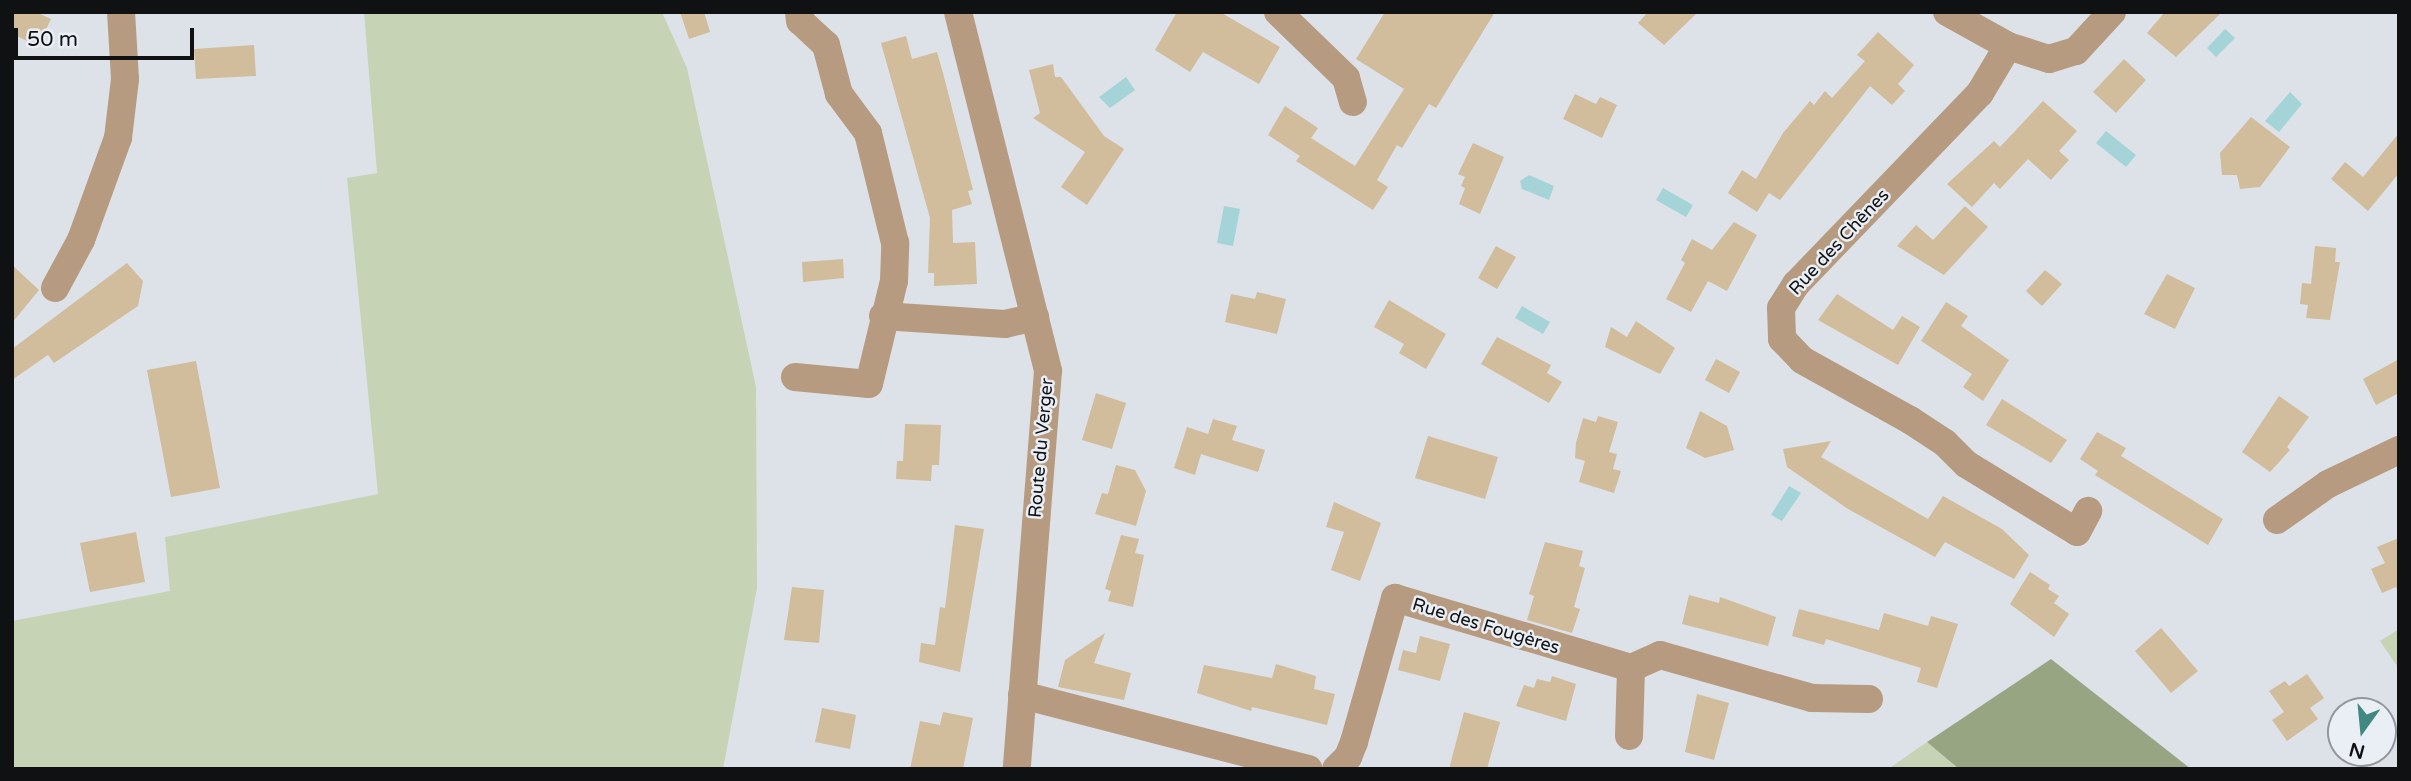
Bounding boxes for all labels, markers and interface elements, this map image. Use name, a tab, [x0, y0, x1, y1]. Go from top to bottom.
scale bar	[18, 14, 198, 58]
text: 50 m	[27, 27, 78, 52]
street label: Rue des Chênes	[1784, 185, 1894, 299]
street label: Route du Verger	[1024, 377, 1058, 519]
street label: Rue des Fougères	[1410, 593, 1562, 659]
north arrow	[2327, 697, 2397, 767]
text: N	[2347, 738, 2367, 763]

